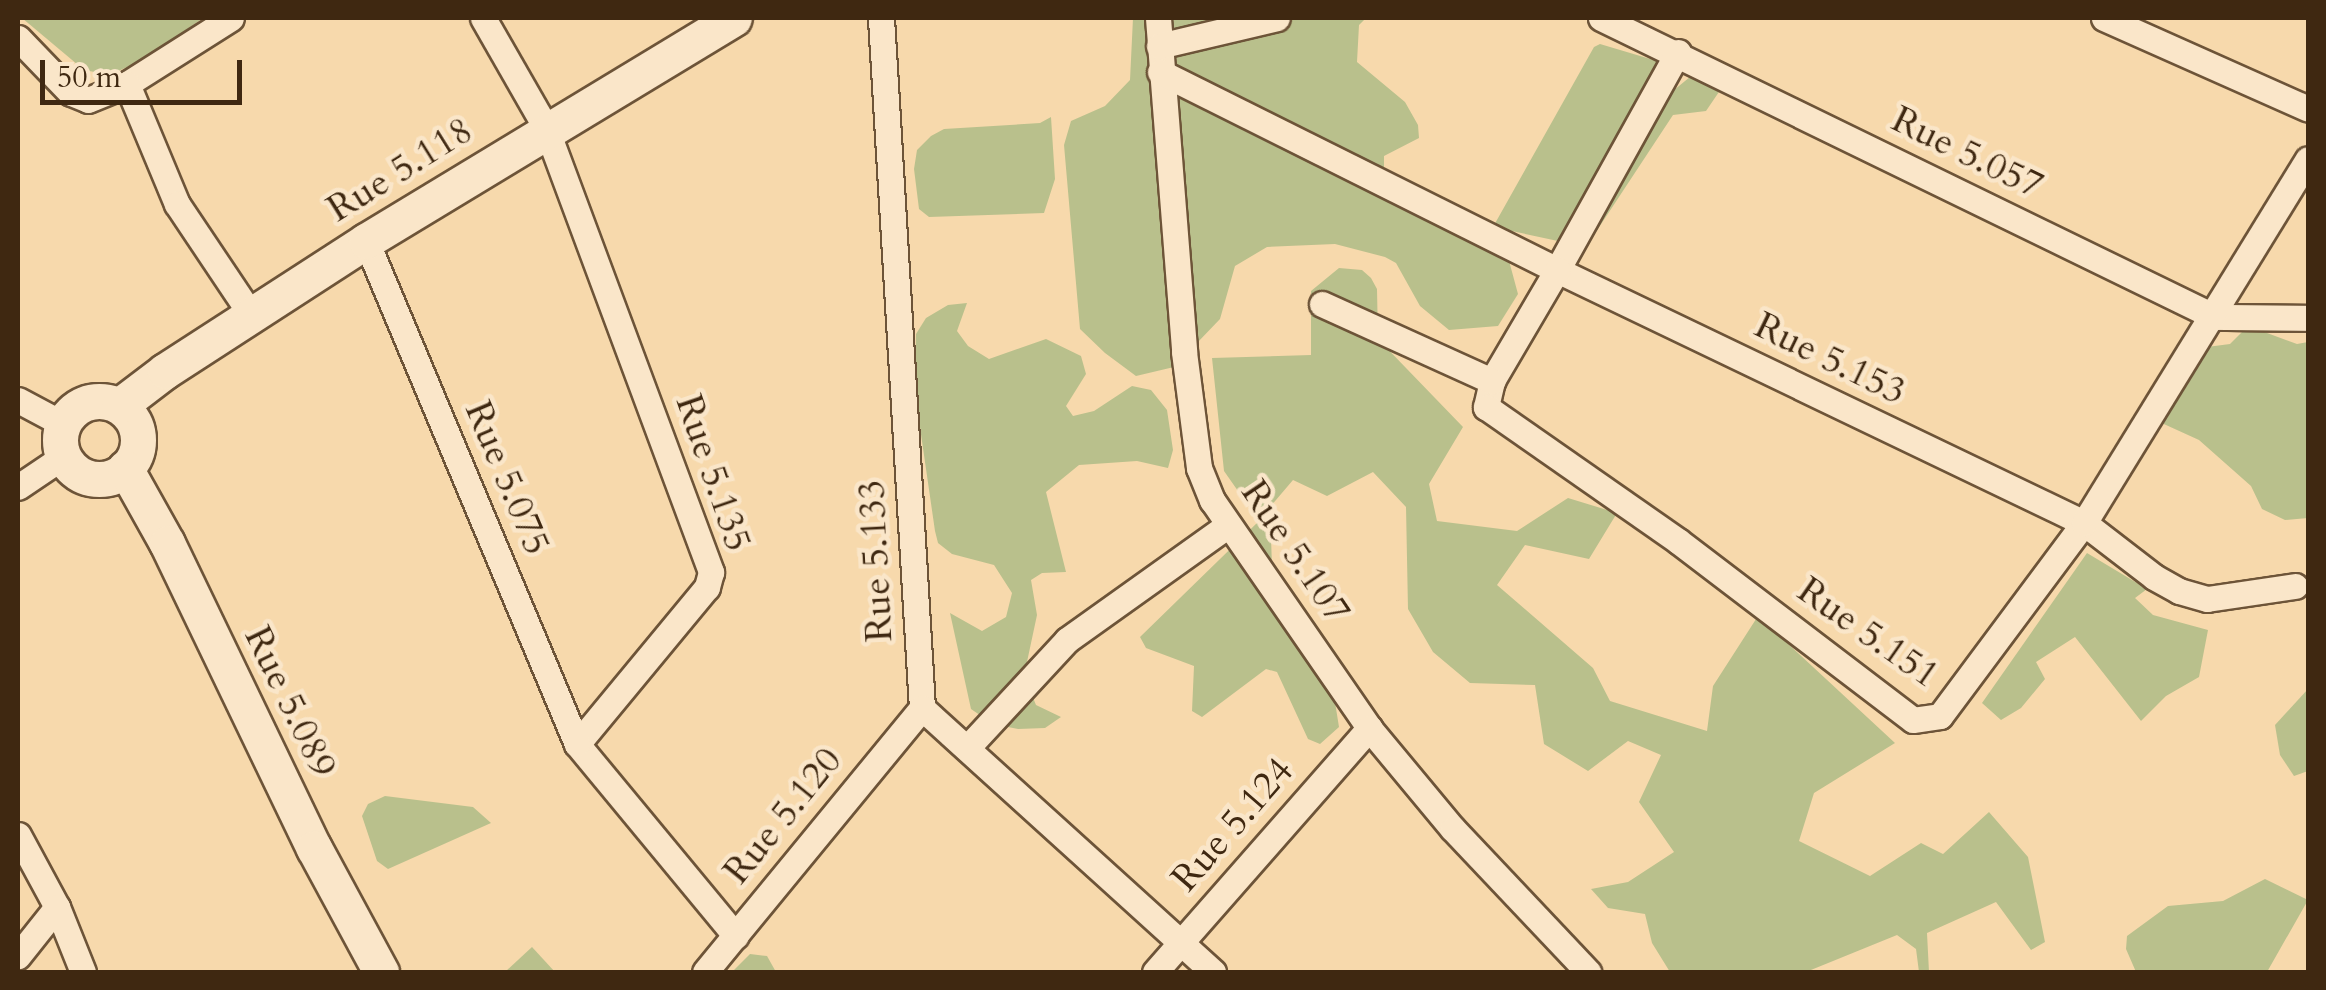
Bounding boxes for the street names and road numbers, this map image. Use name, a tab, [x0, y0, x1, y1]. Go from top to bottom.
street label: Rue 5.057	[1884, 97, 2050, 209]
street label: Rue 5.118	[319, 108, 481, 232]
street label: Rue 5.153	[1747, 303, 1913, 415]
street label: Rue 5.135	[665, 389, 761, 557]
street label: Rue 5.075	[454, 394, 560, 562]
street label: Rue 5.107	[1231, 472, 1359, 632]
street label: Rue 5.133	[849, 479, 903, 643]
street label: Rue 5.151	[1789, 568, 1947, 698]
street label: Rue 5.089	[234, 619, 346, 785]
street label: Rue 5.120	[714, 739, 852, 893]
street label: Rue 5.124	[1163, 749, 1303, 901]

